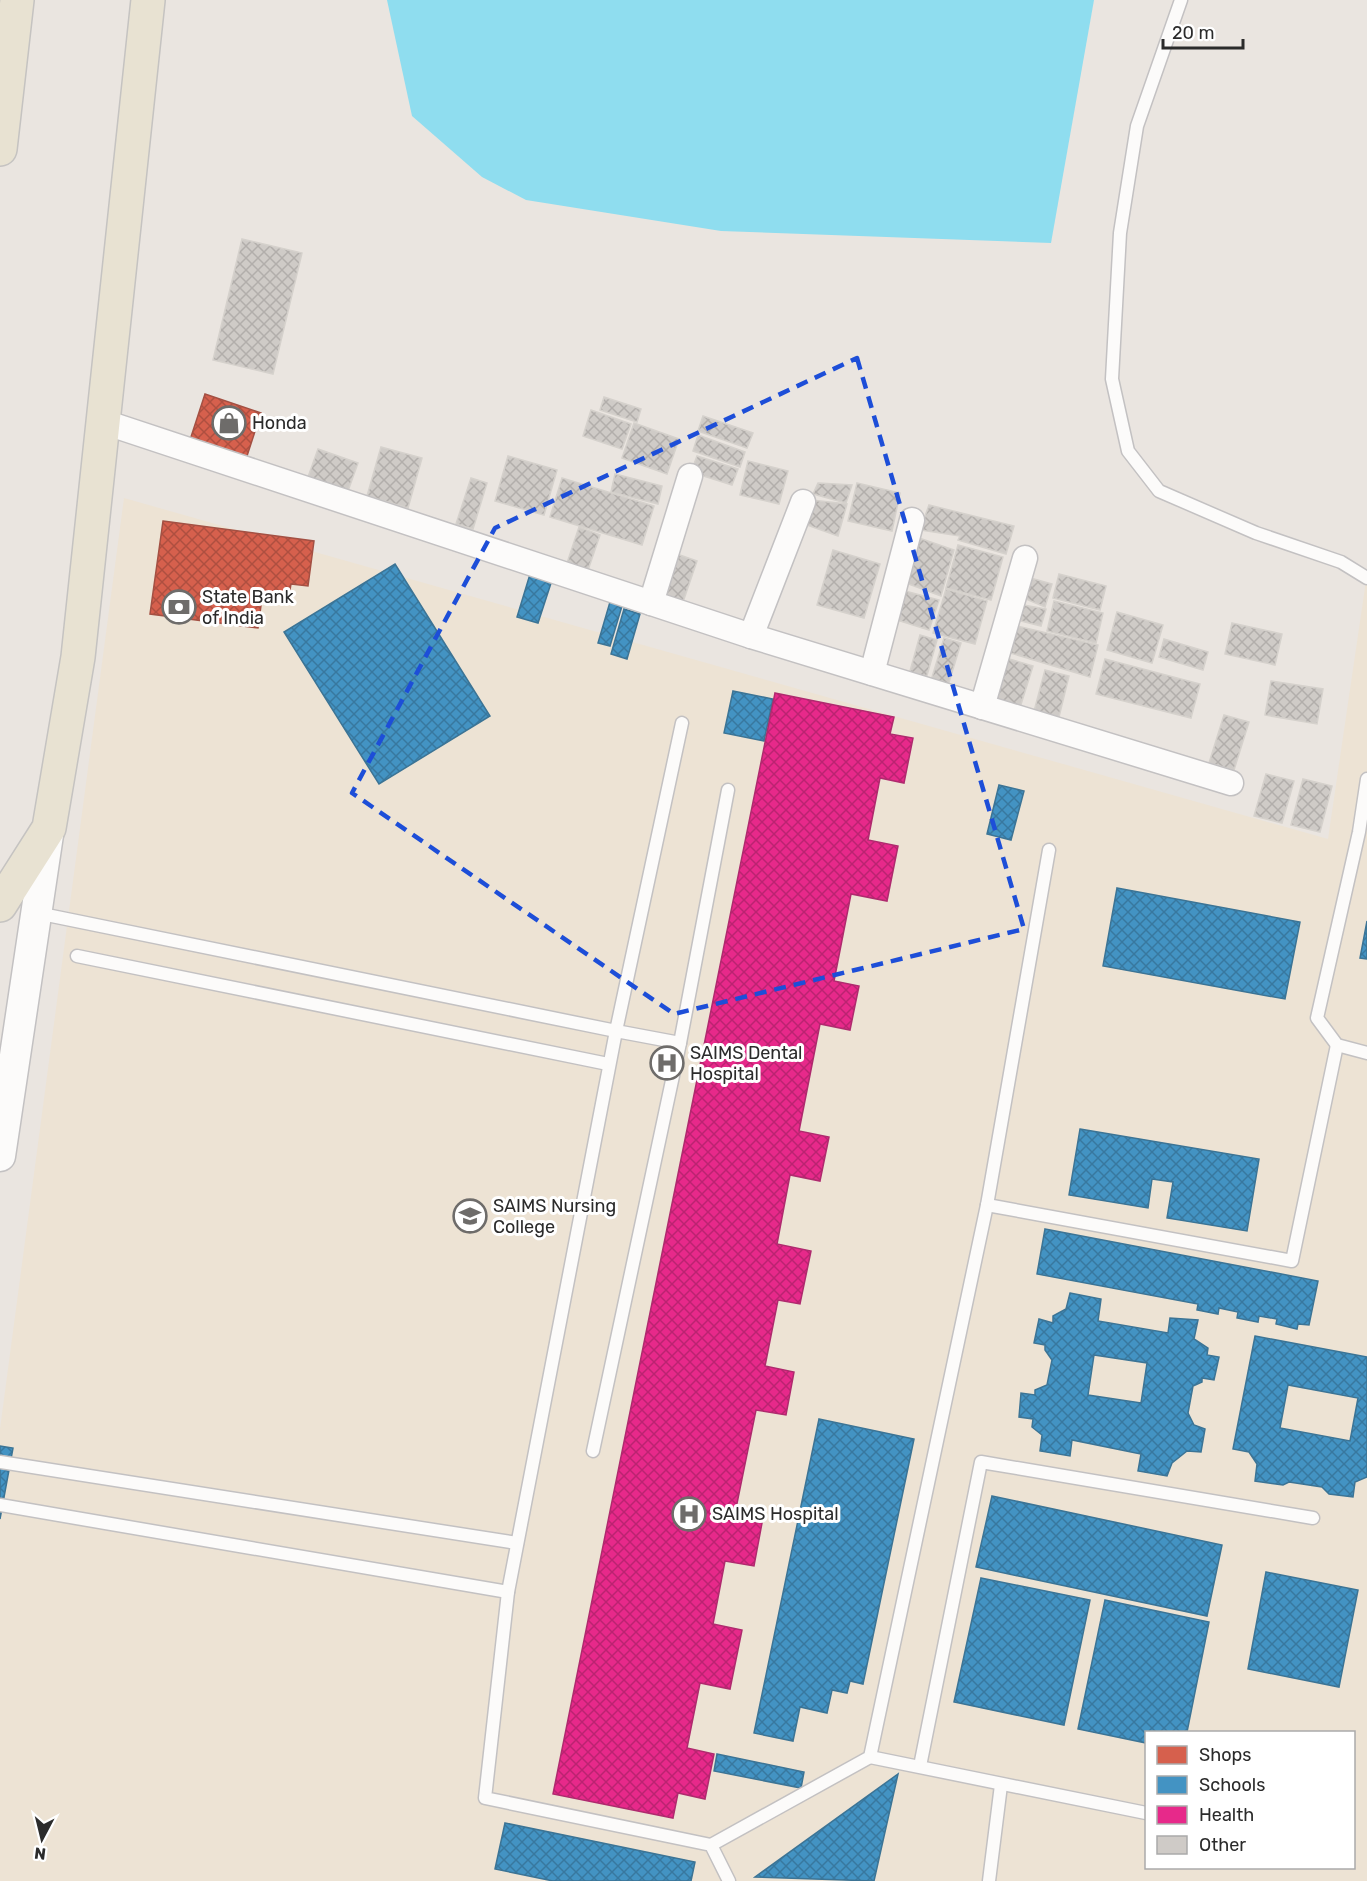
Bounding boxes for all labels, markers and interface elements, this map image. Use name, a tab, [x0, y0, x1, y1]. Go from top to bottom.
scale bar	[1163, 12, 1242, 50]
text: 20 m	[1172, 22, 1214, 44]
shop icon: Honda	[211, 405, 247, 441]
place label: Honda	[252, 412, 307, 434]
place label: State Bank of India	[202, 586, 294, 629]
bank icon: State Bank of India	[161, 589, 197, 625]
place label: SAIMS Dental Hospital	[690, 1042, 803, 1085]
hospital icon: SAIMS Dental Hospital	[649, 1045, 685, 1081]
place label: SAIMS Nursing College	[493, 1195, 616, 1238]
school or university icon: SAIMS Nursing College	[452, 1198, 488, 1234]
hospital icon: SAIMS Hospital	[671, 1496, 707, 1532]
place label: SAIMS Hospital	[712, 1503, 839, 1525]
legend	[1145, 1731, 1355, 1869]
text: Shops	[1199, 1744, 1251, 1766]
text: Schools	[1199, 1774, 1265, 1796]
text: Health	[1199, 1804, 1254, 1826]
north arrow	[12, 1809, 72, 1869]
text: Other	[1199, 1834, 1246, 1856]
text: N	[33, 1843, 47, 1864]

